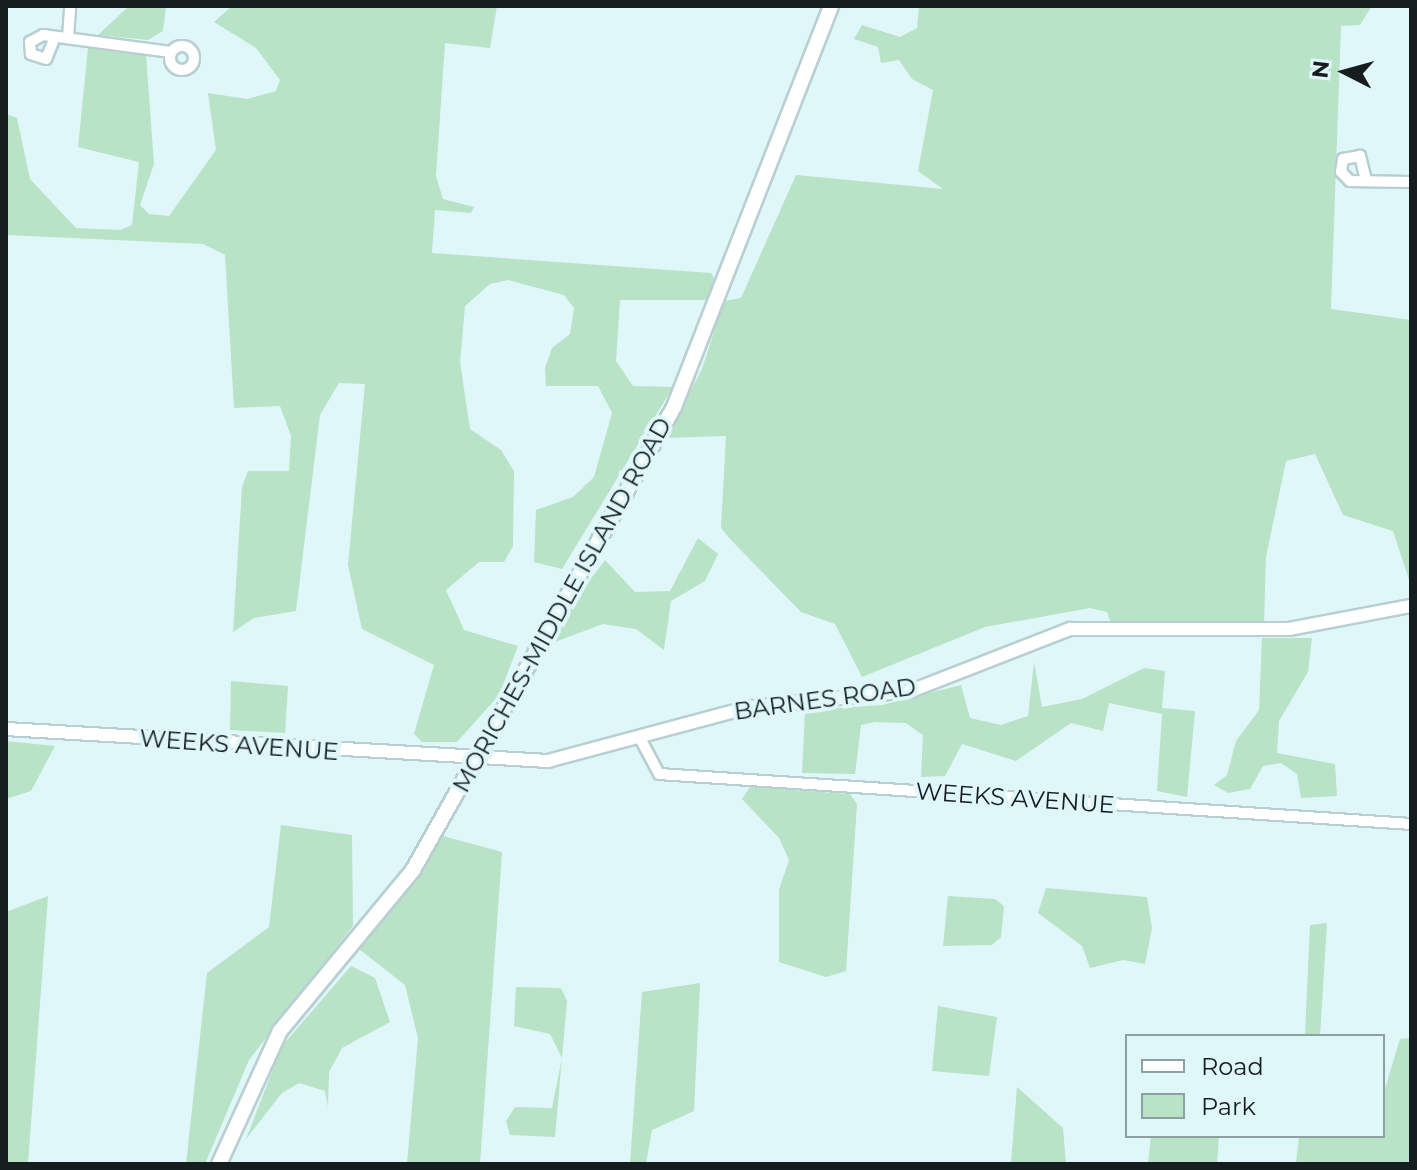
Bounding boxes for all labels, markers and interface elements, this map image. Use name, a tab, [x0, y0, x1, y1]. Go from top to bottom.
north arrow	[1305, 32, 1385, 112]
text: N	[1306, 59, 1335, 80]
street label: MORICHES-MIDDLE ISLAND ROAD	[447, 413, 677, 797]
street label: BARNES ROAD	[732, 672, 918, 726]
street label: WEEKS AVENUE	[138, 724, 340, 766]
street label: WEEKS AVENUE	[914, 777, 1116, 819]
legend	[1125, 1034, 1385, 1138]
text: Road	[1201, 1052, 1264, 1081]
text: Park	[1201, 1092, 1256, 1121]

